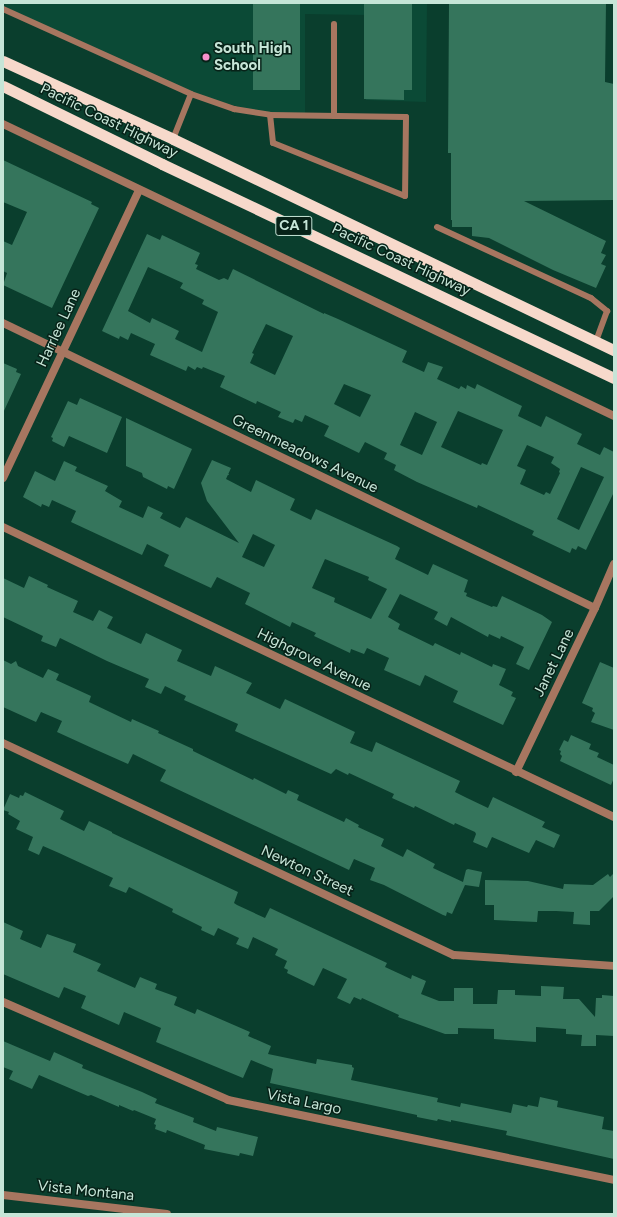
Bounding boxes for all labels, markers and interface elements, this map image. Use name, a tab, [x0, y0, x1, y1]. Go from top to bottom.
place label: South High School	[214, 39, 291, 74]
marker: South High School	[201, 52, 211, 62]
street label: Pacific Coast Highway	[37, 80, 181, 162]
road number: CA 1	[275, 214, 313, 238]
street label: Pacific Coast Highway	[329, 220, 473, 300]
street label: Harrlee Lane	[33, 286, 85, 370]
street label: Greenmeadows Avenue	[229, 411, 381, 497]
street label: Highgrove Avenue	[254, 625, 374, 695]
street label: Janet Lane	[530, 626, 578, 700]
street label: Newton Street	[258, 842, 356, 900]
street label: Vista Largo	[265, 1085, 343, 1119]
street label: Vista Montana	[37, 1177, 135, 1205]

